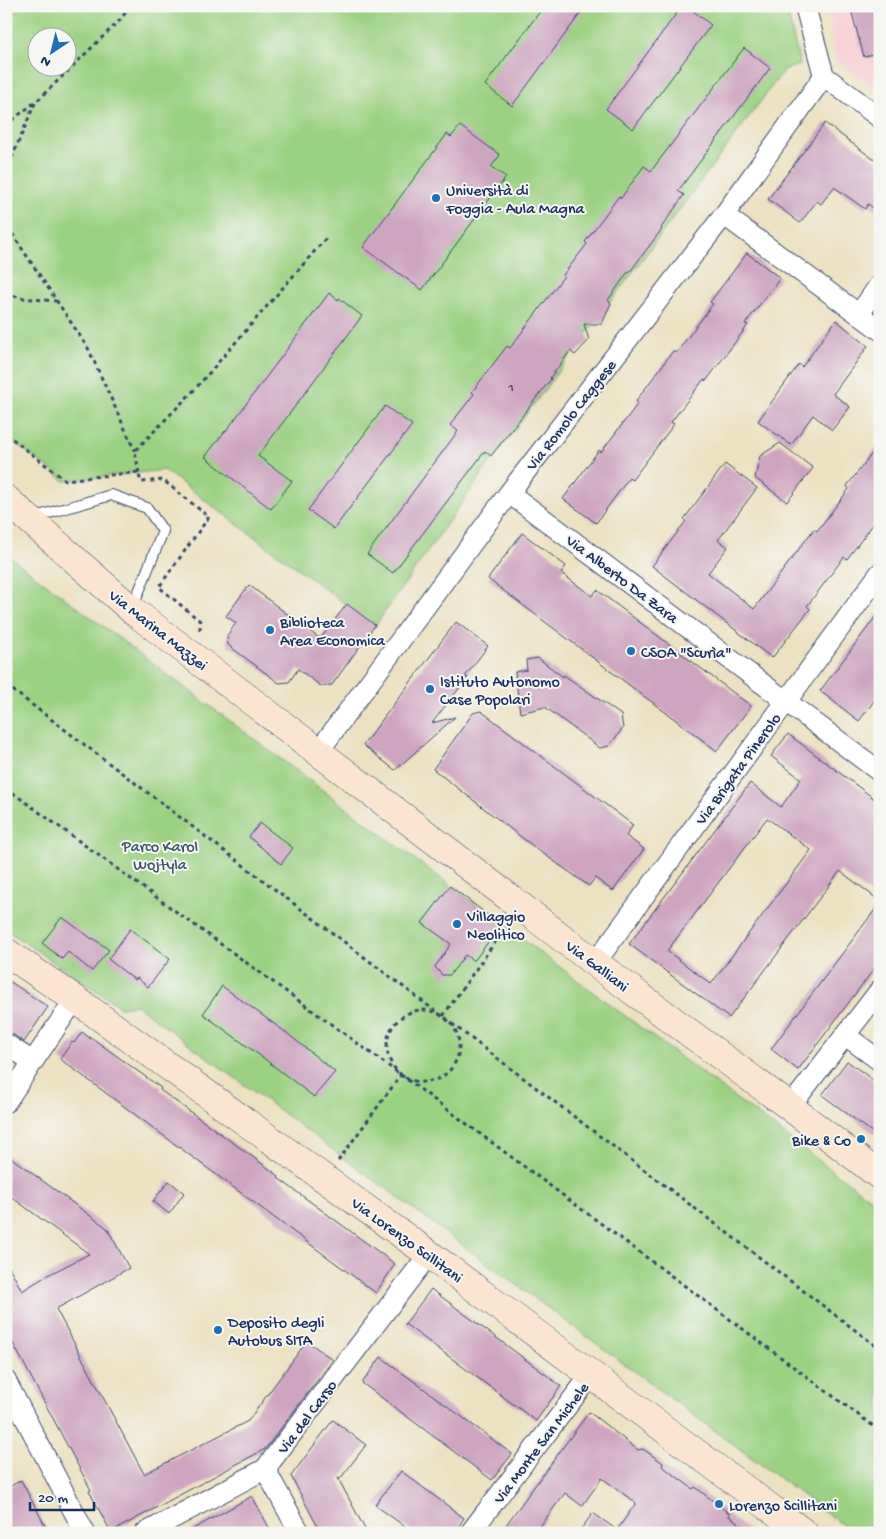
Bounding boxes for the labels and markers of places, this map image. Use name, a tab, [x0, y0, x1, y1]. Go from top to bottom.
place label: Università di Foggia - Aula Magna	[445, 183, 585, 220]
marker: Università di Foggia - Aula Magna	[430, 192, 442, 204]
place label: Biblioteca Area Economica	[279, 615, 386, 652]
marker: Biblioteca Area Economica	[264, 624, 276, 636]
marker: CSOA "Scurìa"	[625, 645, 637, 657]
place label: CSOA "Scurìa"	[641, 645, 732, 664]
place label: Istituto Autonomo Case Popolari	[440, 674, 560, 711]
marker: Istituto Autonomo Case Popolari	[424, 683, 436, 695]
place label: Villaggio Neolitico	[466, 909, 525, 946]
marker: Villaggio Neolitico	[451, 918, 463, 930]
place label: Bike & Co	[791, 1133, 851, 1152]
marker: Bike & Co	[855, 1133, 867, 1145]
place label: Deposito degli Autobus SITA	[227, 1315, 325, 1352]
marker: Deposito degli Autobus SITA	[212, 1324, 224, 1336]
marker: Lorenzo Scillitani	[713, 1498, 725, 1510]
place label: Lorenzo Scillitani	[729, 1498, 837, 1517]

